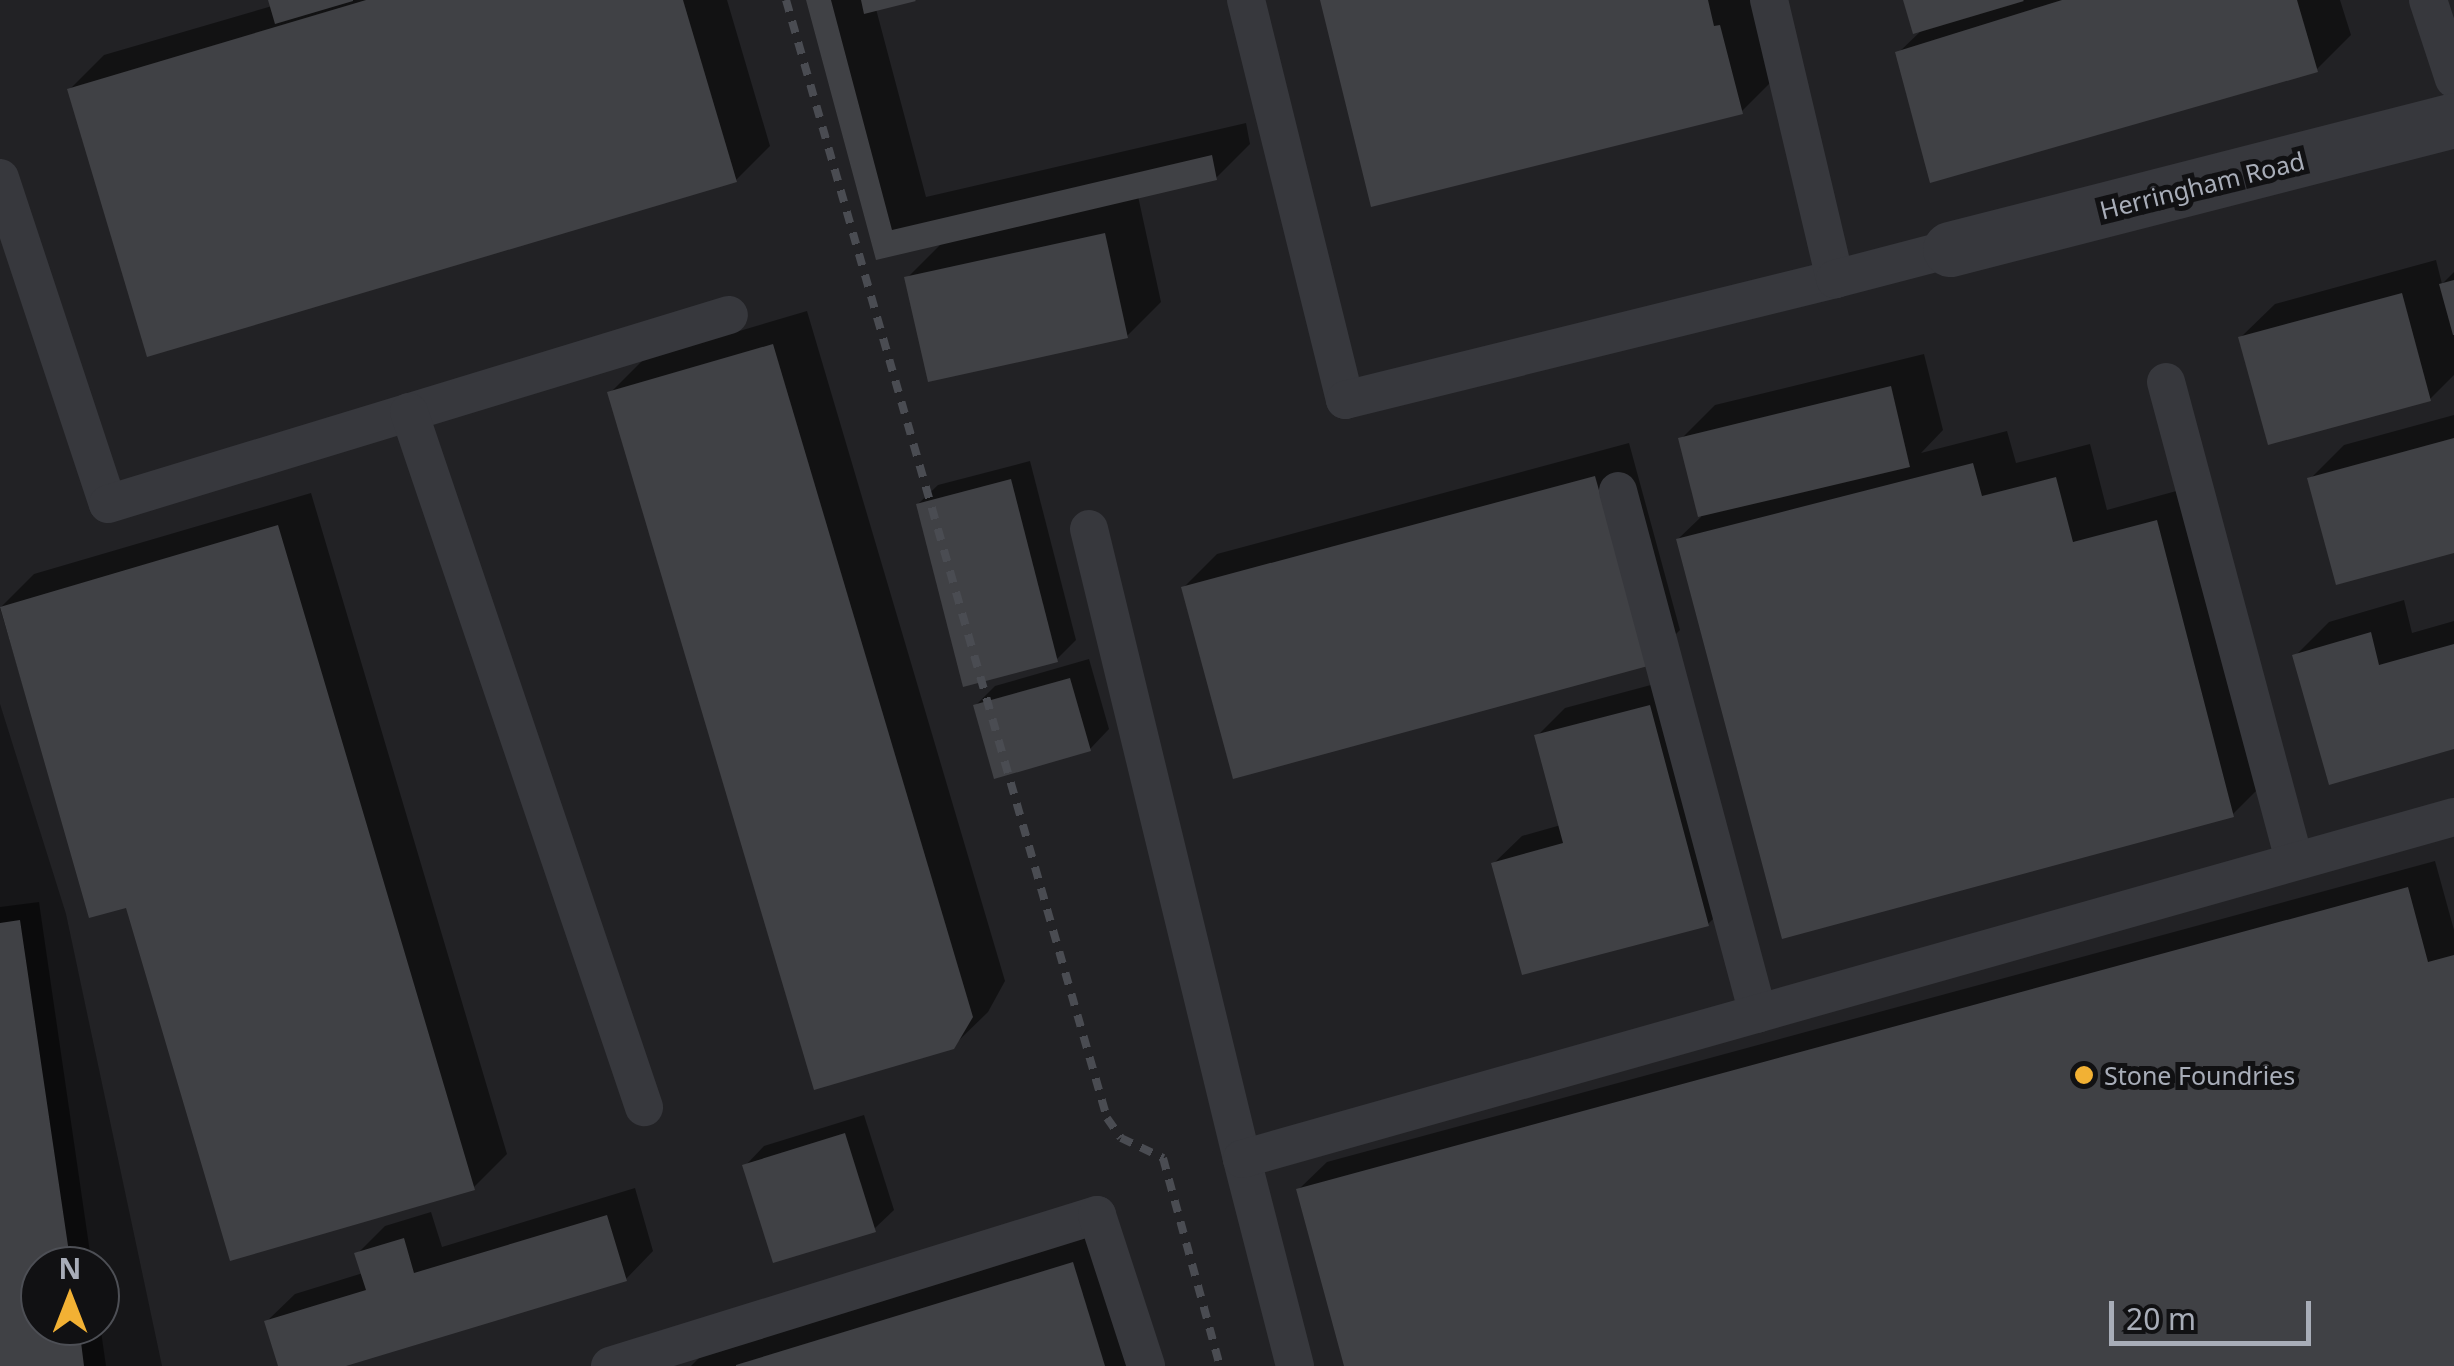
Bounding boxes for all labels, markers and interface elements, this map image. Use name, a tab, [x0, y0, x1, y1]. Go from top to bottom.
street label: Herringham Road	[2097, 145, 2307, 225]
place label: Stone Foundries	[2104, 1060, 2295, 1090]
marker: Stone Foundries	[2073, 1064, 2095, 1086]
north arrow	[20, 1246, 120, 1346]
text: N	[59, 1249, 81, 1287]
scale bar	[2114, 1281, 2316, 1343]
text: 20 m	[2126, 1298, 2196, 1339]

